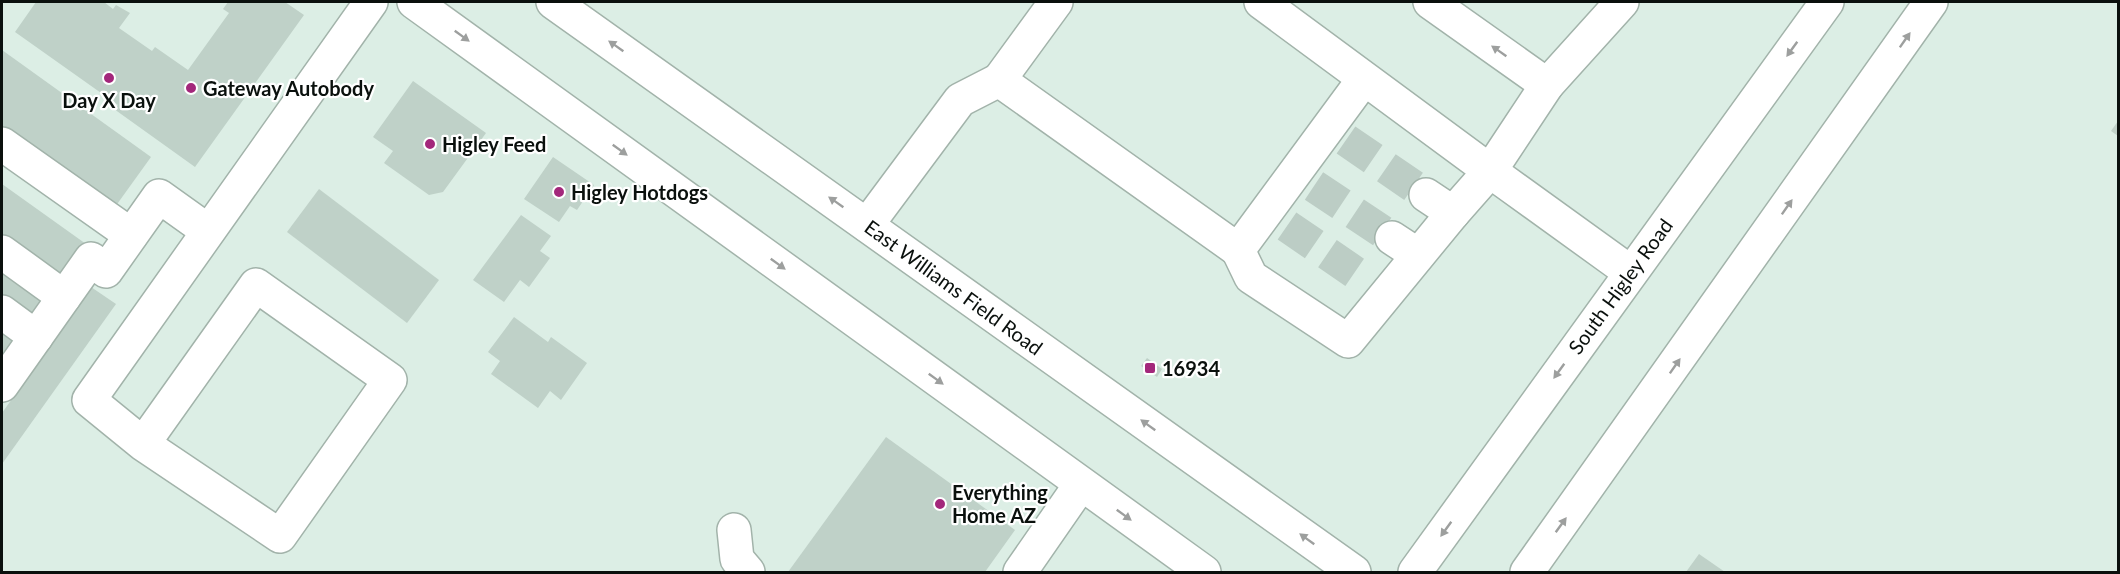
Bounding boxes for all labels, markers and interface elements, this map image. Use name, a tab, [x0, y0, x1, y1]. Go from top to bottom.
one-way arrow	[453, 30, 469, 42]
one-way arrow	[1899, 32, 1910, 48]
one-way arrow	[608, 41, 623, 53]
one-way arrow	[1787, 41, 1799, 56]
one-way arrow	[1492, 45, 1508, 57]
marker: Day X Day	[102, 71, 116, 85]
place label: Gateway Autobody	[203, 76, 374, 100]
marker: Gateway Autobody	[184, 81, 198, 95]
place label: Day X Day	[62, 88, 156, 112]
place label: Higley Feed	[442, 132, 546, 156]
marker: Higley Feed	[423, 137, 437, 151]
one-way arrow	[611, 144, 627, 156]
place label: Higley Hotdogs	[571, 180, 708, 204]
marker: Higley Hotdogs	[552, 185, 566, 199]
one-way arrow	[828, 196, 844, 208]
one-way arrow	[1781, 199, 1792, 215]
street label: East Williams Field Road	[860, 214, 1048, 360]
street label: South Higley Road	[1563, 214, 1677, 358]
one-way arrow	[770, 258, 785, 270]
place label: 16934	[1162, 356, 1220, 380]
one-way arrow	[1669, 359, 1681, 375]
marker: 16934	[1143, 361, 1157, 375]
one-way arrow	[1553, 362, 1565, 378]
one-way arrow	[927, 373, 943, 385]
one-way arrow	[1141, 419, 1157, 431]
place label: Everything Home AZ	[952, 480, 1048, 527]
marker: Everything Home AZ	[933, 497, 947, 511]
one-way arrow	[1116, 508, 1131, 520]
one-way arrow	[1555, 517, 1567, 533]
one-way arrow	[1440, 521, 1452, 537]
one-way arrow	[1299, 533, 1314, 545]

